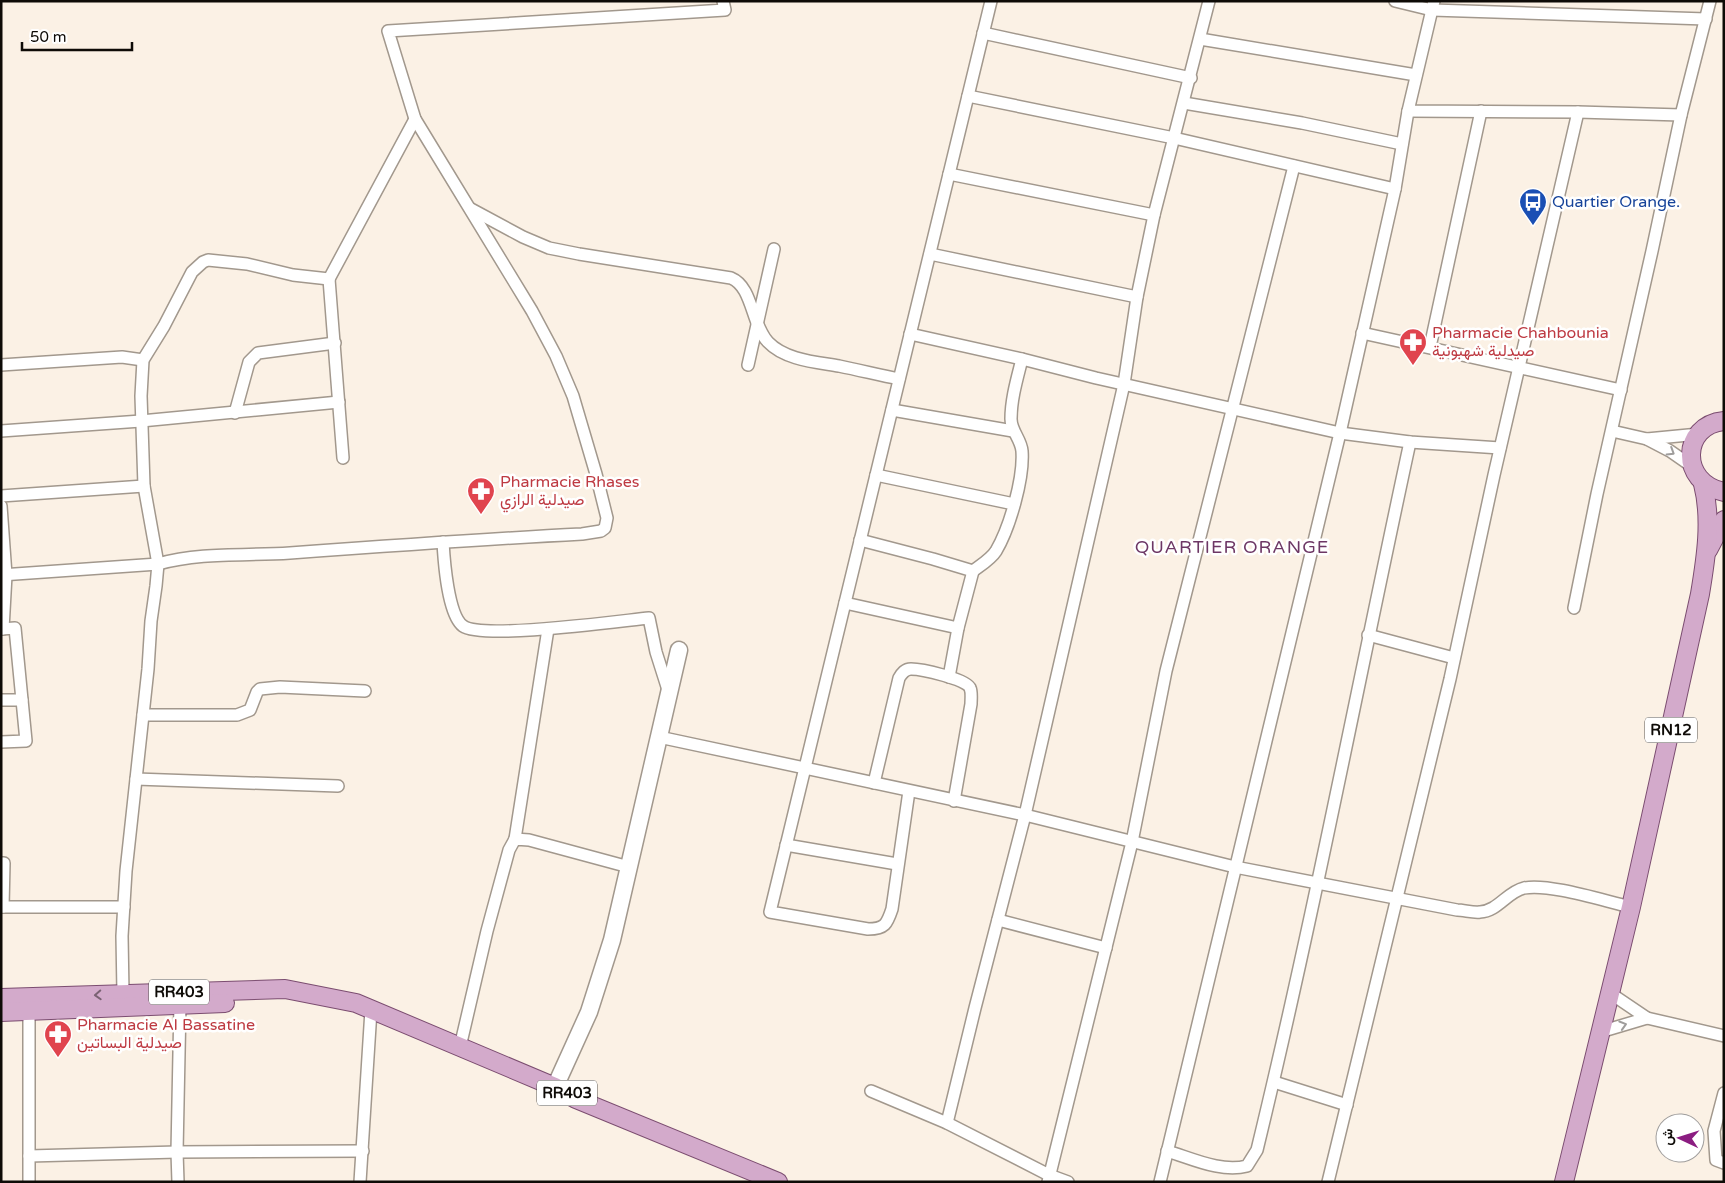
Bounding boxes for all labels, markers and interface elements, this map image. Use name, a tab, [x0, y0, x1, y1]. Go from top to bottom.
scale bar	[22, 20, 132, 52]
text: 50 m	[30, 28, 67, 46]
bus stop icon: Quartier Orange.	[1518, 187, 1548, 226]
place label: Quartier Orange.	[1552, 192, 1680, 212]
place label: Pharmacie Chahbounia صيدلية شهبونية	[1432, 323, 1609, 361]
pharmacy icon: Pharmacie Chahbounia صيدلية شهبونية	[1398, 327, 1428, 366]
one-way arrow	[1665, 446, 1674, 456]
place label: Pharmacie Rhases صيدلية الرازي	[500, 472, 639, 513]
pharmacy icon: Pharmacie Rhases صيدلية الرازي	[466, 476, 496, 515]
district label: QUARTIER ORANGE	[1135, 536, 1329, 558]
road number: RN12	[1645, 718, 1697, 742]
road number: RR403	[149, 980, 209, 1004]
one-way arrow	[94, 989, 102, 1000]
place label: Pharmacie Al Bassatine صيدلية البساتين	[77, 1015, 255, 1053]
pharmacy icon: Pharmacie Al Bassatine صيدلية البساتين	[43, 1019, 73, 1058]
one-way arrow	[1619, 1021, 1627, 1031]
road number: RR403	[537, 1080, 597, 1106]
north arrow	[1655, 1113, 1705, 1163]
text: ش	[1658, 1128, 1677, 1146]

